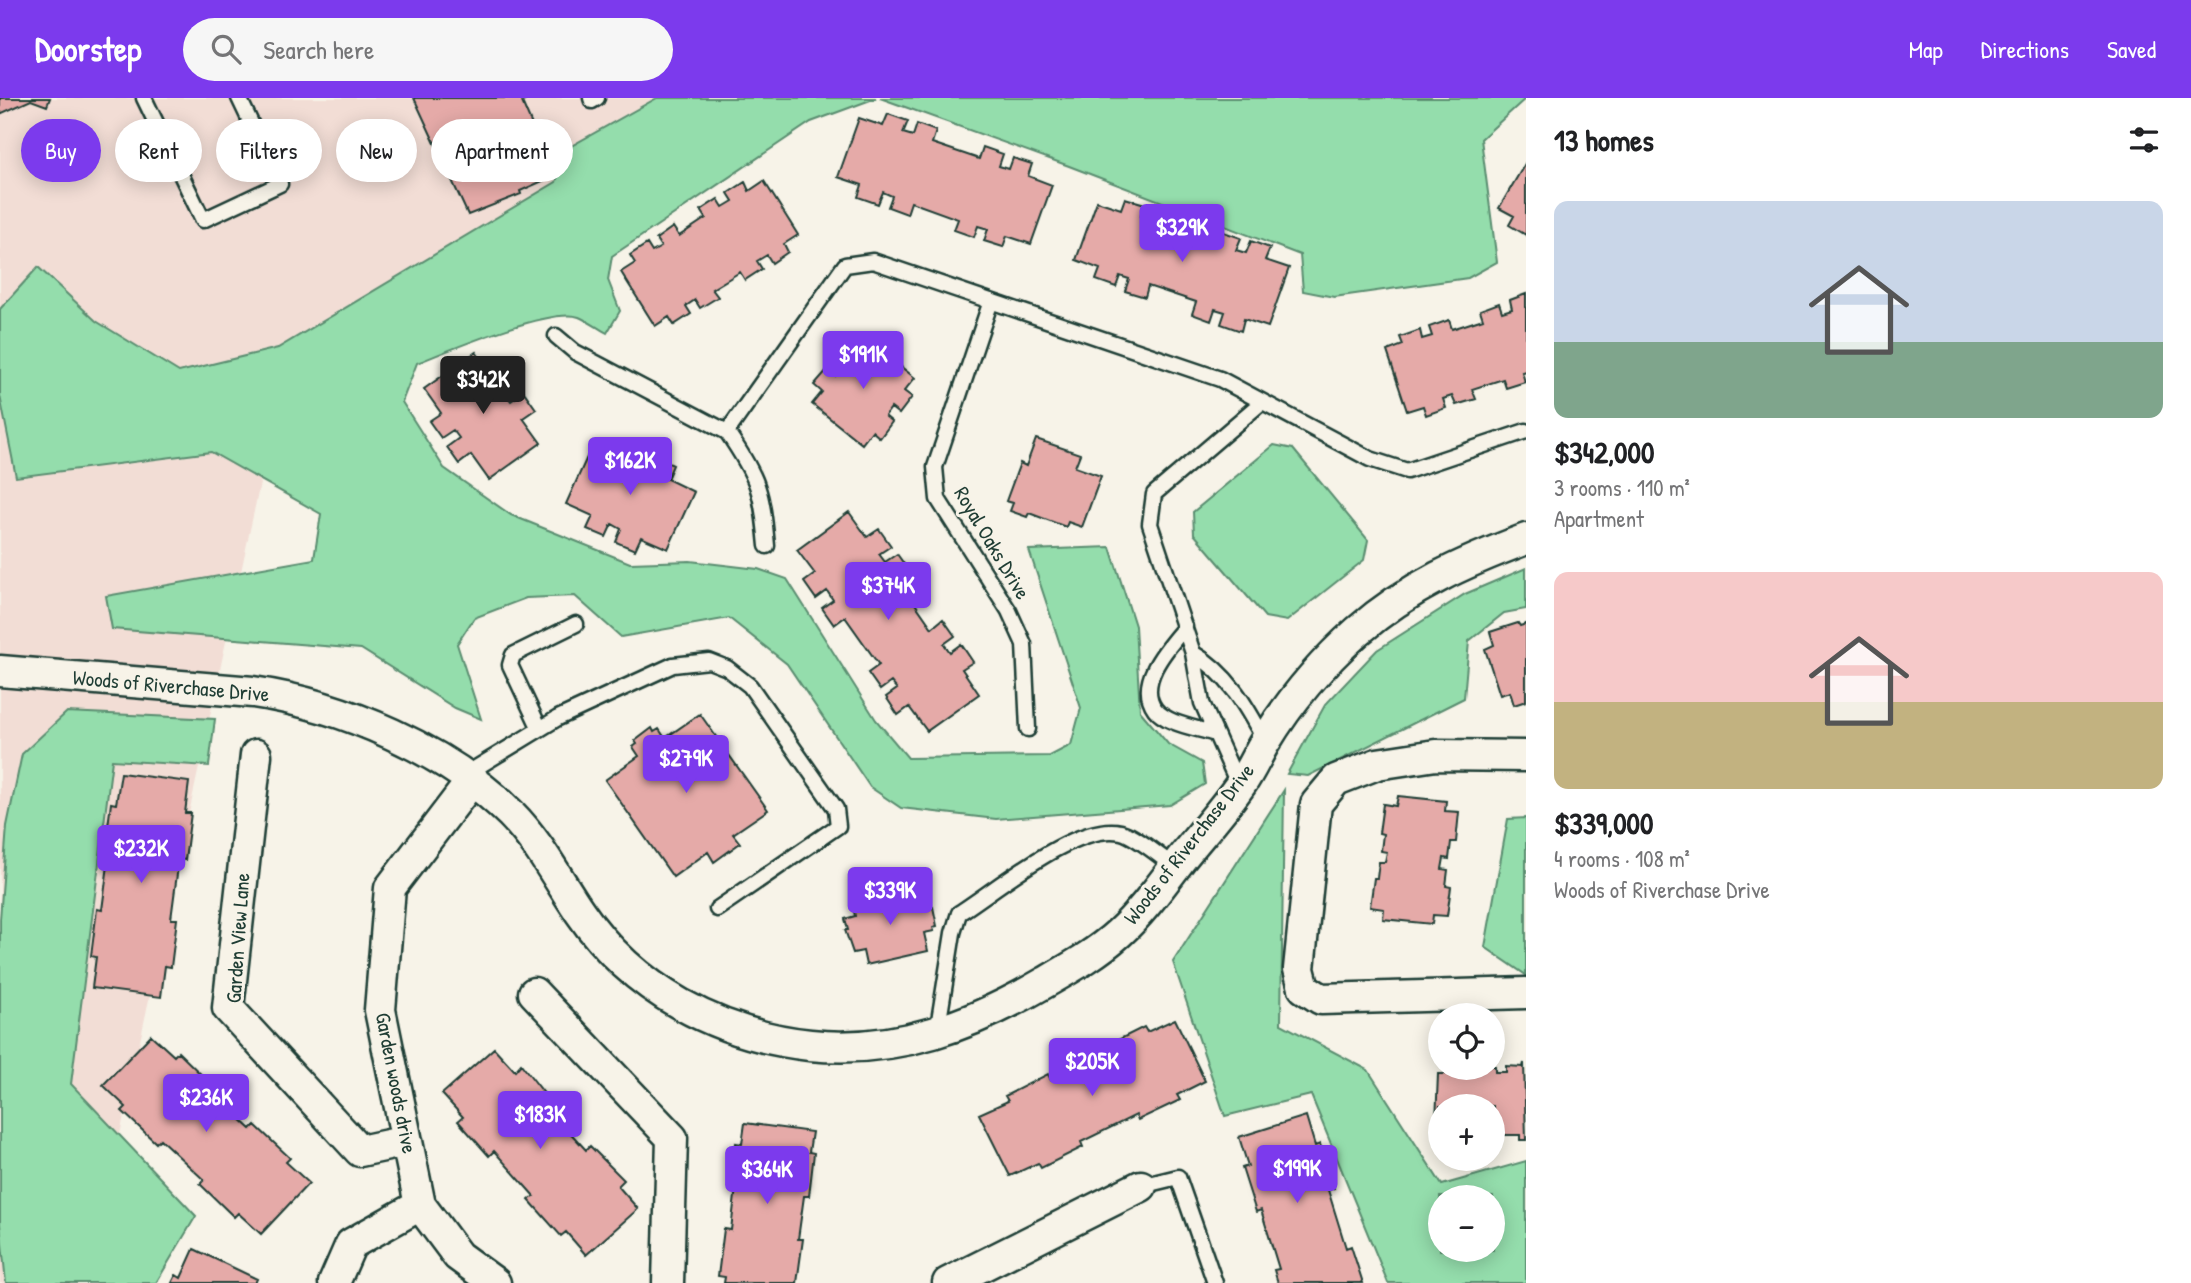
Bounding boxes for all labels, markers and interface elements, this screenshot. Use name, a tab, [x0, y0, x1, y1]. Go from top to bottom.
search box	[183, 18, 673, 81]
text: Doorstep	[35, 27, 141, 71]
icon: search	[207, 30, 245, 68]
text: Search here	[263, 32, 374, 67]
text: Map	[1909, 33, 1943, 65]
text: Directions	[1981, 33, 2069, 65]
text: Saved	[2107, 33, 2156, 65]
chip: Buy	[21, 119, 101, 182]
chip: Rent	[115, 119, 202, 182]
chip: Filters	[216, 119, 322, 182]
chip: New	[336, 119, 417, 182]
chip: Apartment	[431, 119, 573, 182]
text: 13 homes	[1554, 120, 1654, 160]
icon: filters	[2125, 121, 2163, 159]
pin: $329K	[1133, 204, 1231, 264]
text: $329K	[1155, 211, 1209, 242]
icon: home	[1796, 247, 1922, 373]
pin: $191K	[814, 331, 912, 391]
text: $191K	[839, 338, 887, 369]
pin: $342K	[434, 356, 532, 416]
text: $342K	[456, 363, 510, 394]
text: $342,000	[1554, 432, 1654, 472]
pin: $162K	[581, 438, 679, 497]
text: $162K	[604, 444, 656, 475]
text: 3 rooms · 110 m²	[1554, 472, 1690, 503]
street label: Royal Oaks Drive	[947, 481, 1037, 604]
text: Apartment	[1554, 503, 1644, 534]
pin: $374K	[839, 562, 937, 622]
text: $374K	[861, 569, 915, 600]
icon: home	[1796, 618, 1922, 744]
street label: Woods of Riverchase Drive	[72, 662, 270, 709]
pin: $279K	[637, 736, 735, 795]
text: $279K	[659, 742, 713, 773]
street label: Woods of Riverchase Drive	[1117, 757, 1261, 930]
text: $339,000	[1554, 803, 1653, 843]
pin: $232K	[92, 826, 190, 885]
text: $232K	[113, 832, 169, 863]
text: 4 rooms · 108 m²	[1554, 843, 1690, 874]
pin: $339K	[841, 868, 939, 927]
street label: Garden View Lane	[218, 872, 257, 1004]
text: $339K	[864, 874, 916, 905]
text: Woods of Riverchase Drive	[1554, 874, 1770, 905]
map controls	[1428, 1003, 1505, 1262]
button: locate	[1428, 1003, 1505, 1080]
street label: Garden woods drive	[369, 1010, 424, 1156]
pin: $205K	[1043, 1038, 1141, 1098]
text: $205K	[1065, 1045, 1119, 1076]
pin: $236K	[157, 1074, 255, 1134]
text: $236K	[179, 1081, 233, 1112]
pin: $183K	[491, 1091, 589, 1151]
button: +	[1428, 1094, 1505, 1171]
text: $183K	[514, 1098, 566, 1129]
pin: $364K	[718, 1146, 816, 1206]
pin: $199K	[1248, 1146, 1346, 1205]
text: $199K	[1273, 1152, 1321, 1183]
text: $364K	[741, 1153, 793, 1184]
button: −	[1428, 1185, 1505, 1262]

